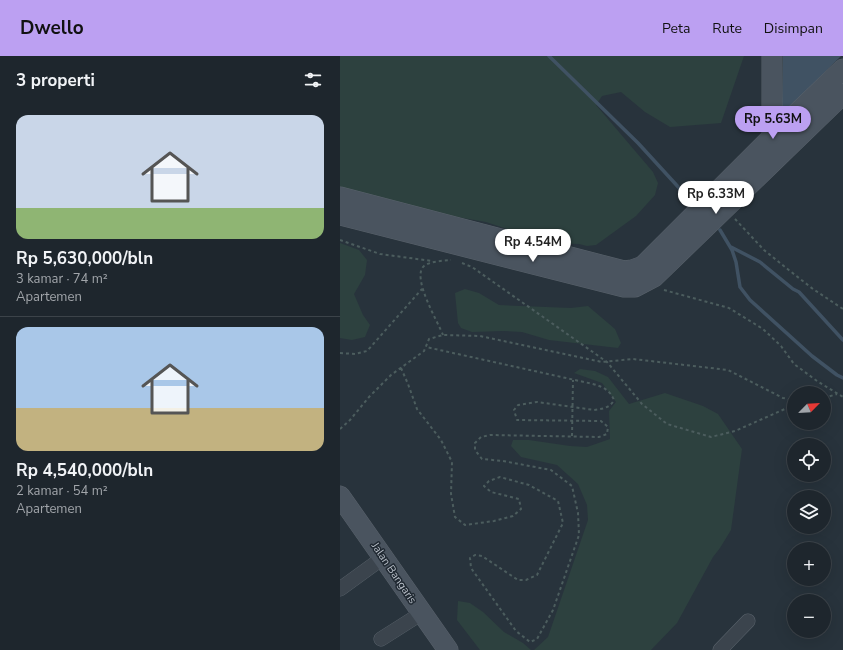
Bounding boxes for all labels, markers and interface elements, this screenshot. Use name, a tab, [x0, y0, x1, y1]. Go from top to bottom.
text: Dwello	[20, 15, 84, 41]
text: Peta	[662, 19, 690, 38]
text: Rute	[712, 19, 742, 38]
text: Disimpan	[764, 19, 823, 38]
text: 3 properti	[16, 69, 95, 92]
icon: filters	[302, 69, 324, 91]
pin: Rp 5.63M	[732, 106, 814, 140]
text: Rp 5.63M	[744, 110, 802, 128]
icon: home	[134, 141, 206, 213]
pin: Rp 6.33M	[675, 181, 757, 215]
text: Rp 6.33M	[687, 185, 745, 203]
pin: Rp 4.54M	[492, 229, 574, 263]
text: Rp 4.54M	[504, 233, 562, 251]
text: Rp 5,630,000/bln	[16, 247, 153, 270]
text: 3 kamar · 74 m²	[16, 270, 108, 288]
text: Apartemen	[16, 288, 82, 306]
icon: home	[134, 353, 206, 425]
north arrow	[787, 386, 831, 430]
map controls	[787, 386, 831, 638]
button: locate	[787, 438, 831, 482]
text: Rp 4,540,000/bln	[16, 459, 153, 482]
text: 2 kamar · 54 m²	[16, 482, 108, 500]
button: layers	[787, 490, 831, 534]
text: Apartemen	[16, 500, 82, 518]
street label: Jalan Bangaris	[367, 538, 420, 607]
button: +	[787, 542, 831, 586]
button: −	[787, 594, 831, 638]

